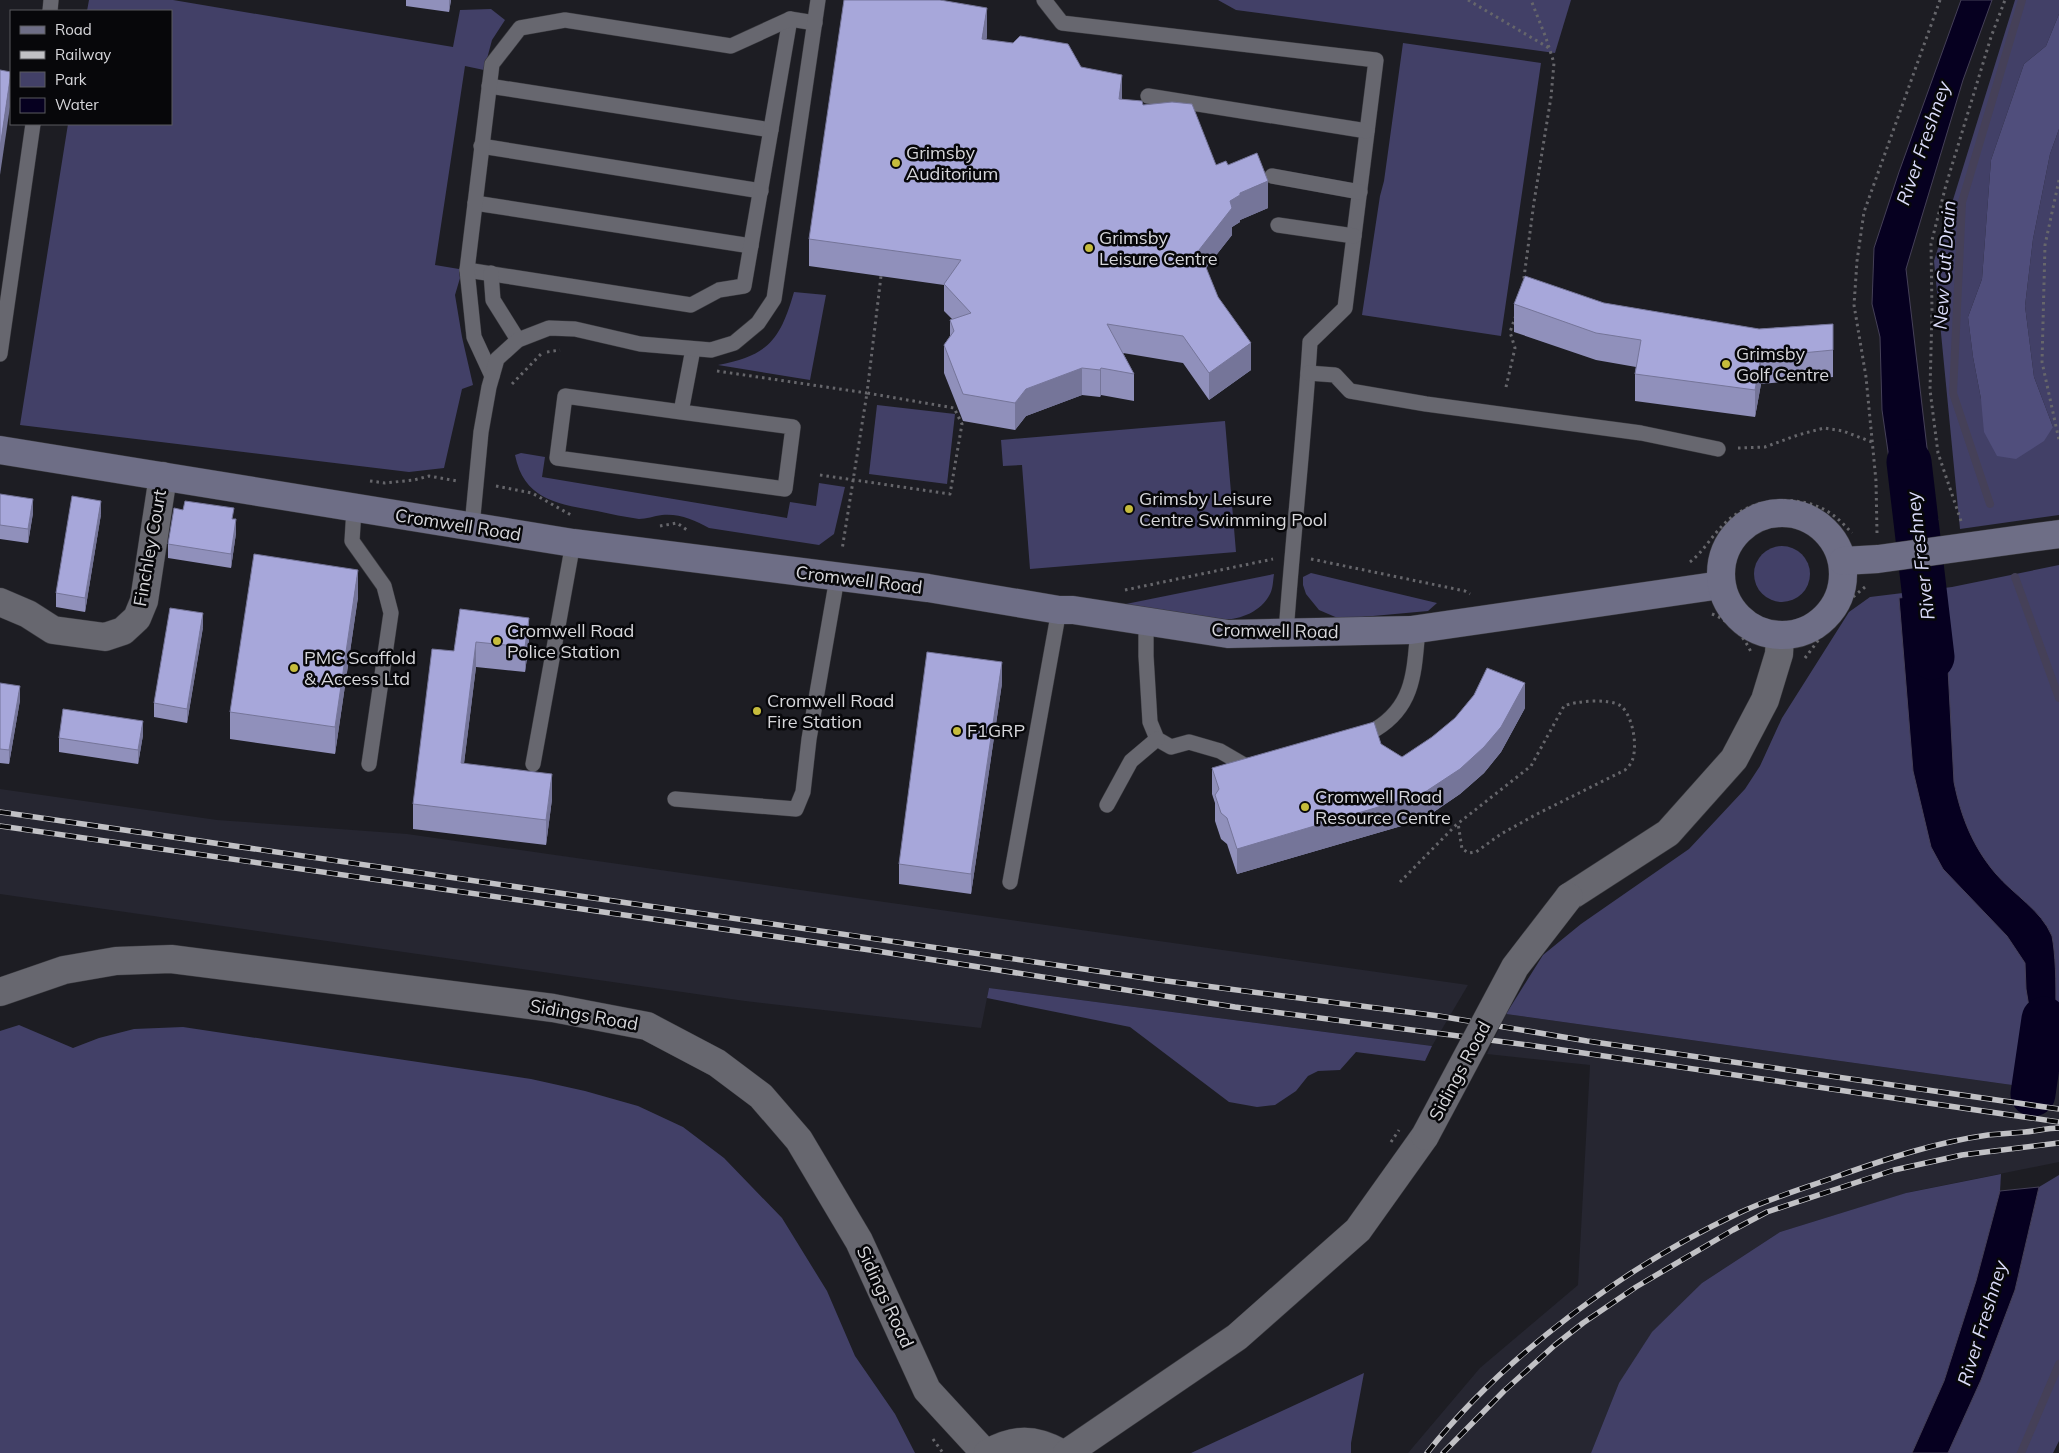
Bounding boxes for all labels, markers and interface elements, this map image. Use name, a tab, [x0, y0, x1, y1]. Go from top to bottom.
legend	[10, 10, 172, 125]
text: Road	[55, 20, 92, 39]
text: Railway	[55, 45, 111, 64]
text: Park	[55, 70, 87, 89]
water label: River Freshney	[1891, 77, 1956, 208]
text: Water	[55, 95, 99, 114]
place label: Grimsby Auditorium	[906, 141, 998, 185]
marker: Grimsby Auditorium	[890, 157, 902, 169]
water label: New Cut Drain	[1928, 200, 1960, 330]
place label: Grimsby Leisure Centre	[1099, 226, 1218, 270]
marker: Grimsby Leisure Centre	[1083, 242, 1095, 254]
place label: Grimsby Golf Centre	[1736, 342, 1829, 386]
marker: Grimsby Golf Centre	[1720, 358, 1732, 370]
place label: Grimsby Leisure Centre Swimming Pool	[1139, 487, 1327, 531]
street label: Finchley Court	[128, 488, 171, 608]
water label: River Freshney	[1900, 489, 1940, 622]
street label: Cromwell Road	[393, 503, 523, 546]
marker: Grimsby Leisure Centre Swimming Pool	[1123, 503, 1135, 515]
street label: Cromwell Road	[794, 560, 924, 599]
street label: Cromwell Road	[1211, 618, 1339, 643]
place label: Cromwell Road Police Station	[507, 619, 634, 663]
marker: Cromwell Road Police Station	[491, 635, 503, 647]
place label: PMC Scaffold & Access Ltd	[304, 646, 416, 690]
marker: PMC Scaffold & Access Ltd	[288, 662, 300, 674]
place label: Cromwell Road Fire Station	[767, 689, 894, 733]
marker: Cromwell Road Fire Station	[751, 705, 763, 717]
place label: F1GRP	[967, 719, 1025, 742]
marker: F1GRP	[951, 725, 963, 737]
place label: Cromwell Road Resource Centre	[1315, 785, 1451, 829]
marker: Cromwell Road Resource Centre	[1299, 801, 1311, 813]
street label: Sidings Road	[528, 994, 640, 1035]
street label: Sidings Road	[1424, 1017, 1495, 1125]
street label: Sidings Road	[852, 1242, 919, 1351]
water label: River Freshney	[1952, 1257, 2013, 1388]

